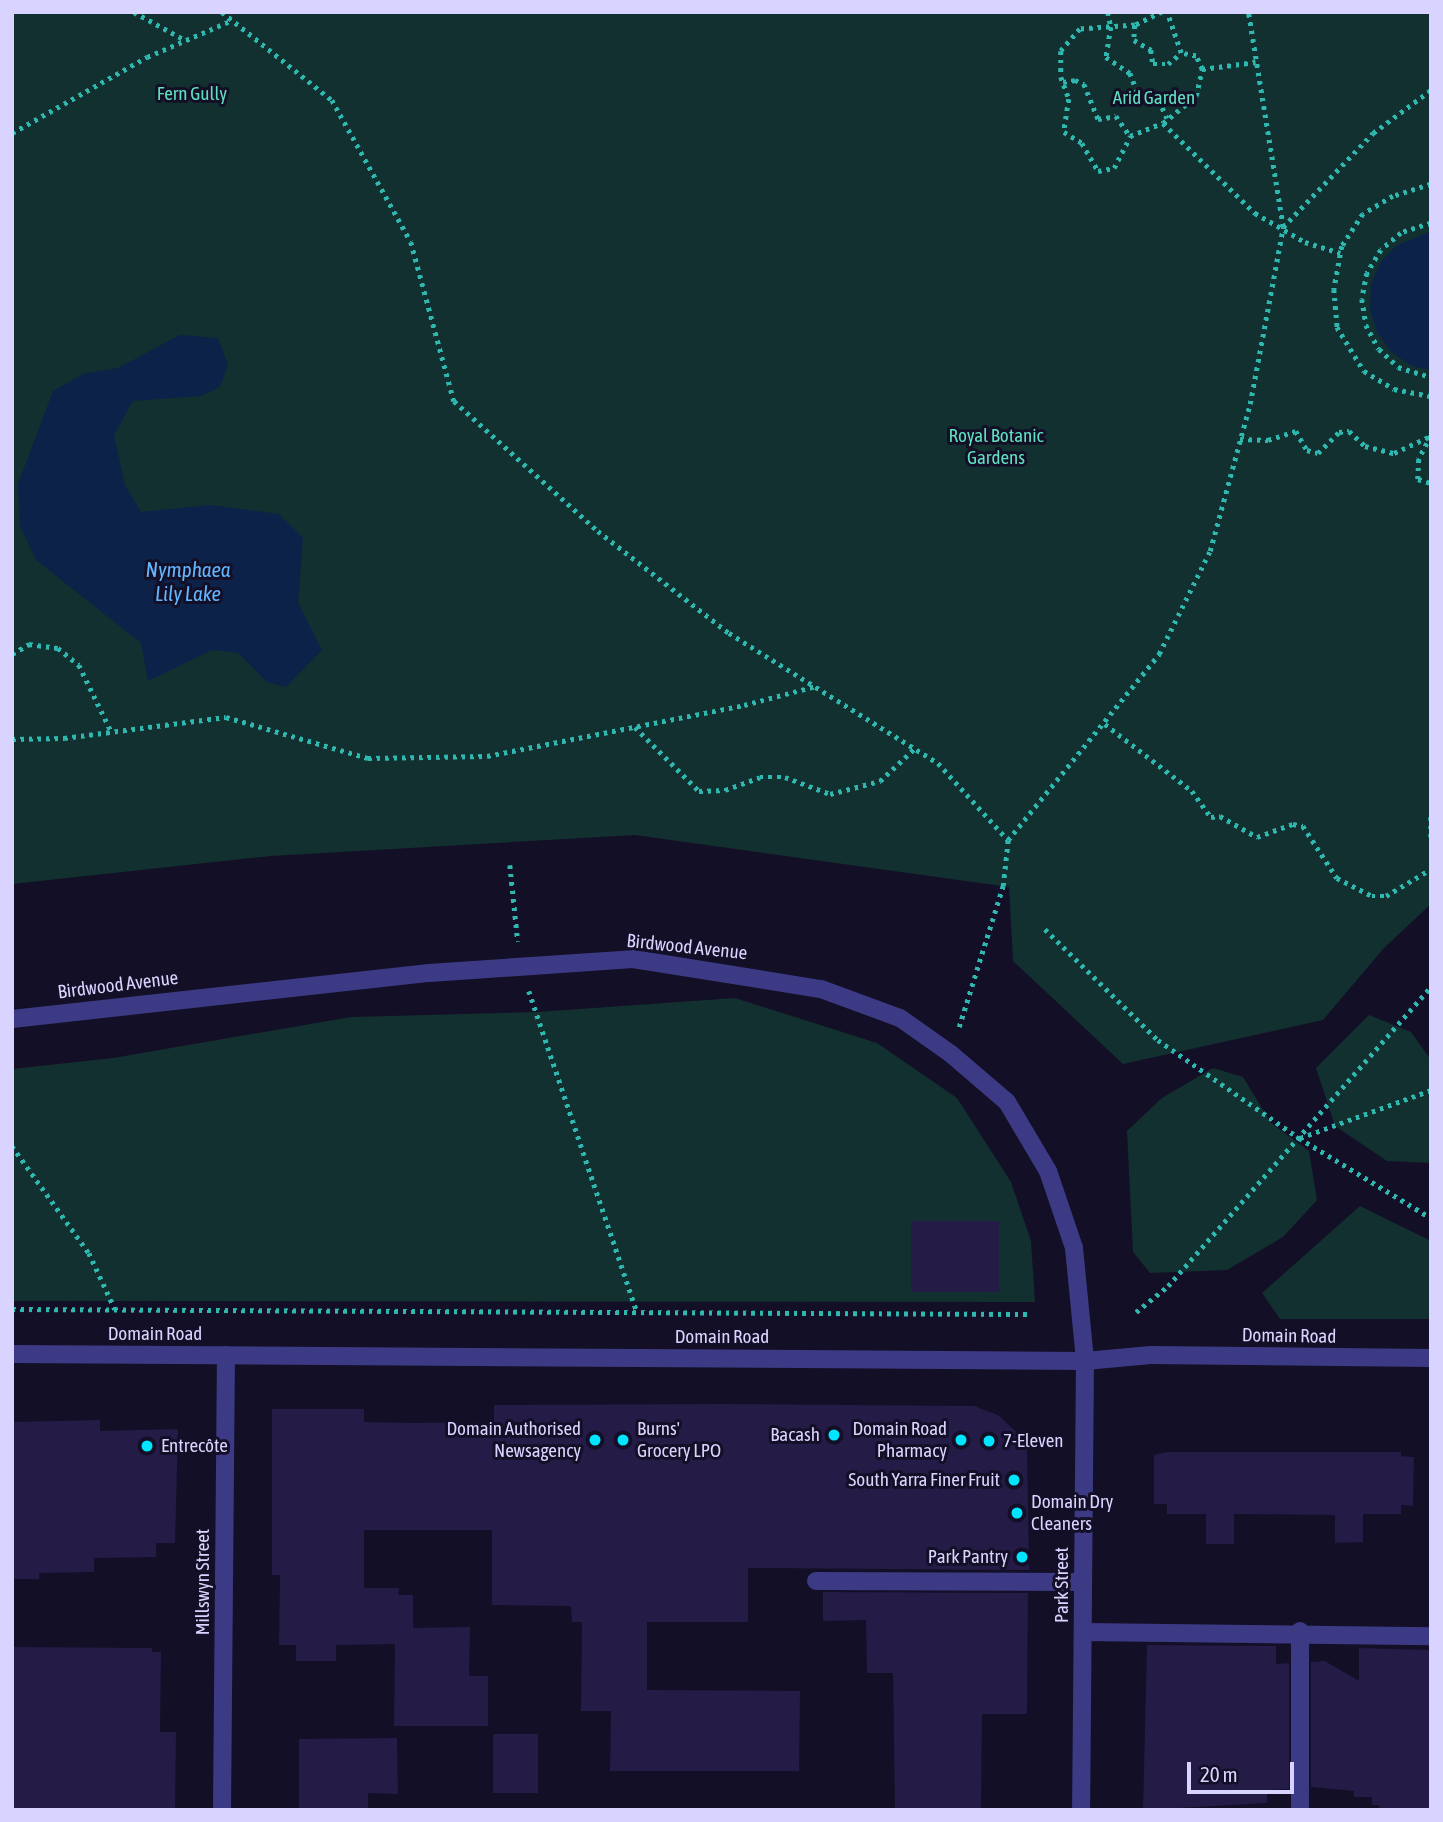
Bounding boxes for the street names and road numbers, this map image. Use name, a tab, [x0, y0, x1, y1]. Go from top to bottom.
street label: Birdwood Avenue	[626, 929, 748, 965]
street label: Birdwood Avenue	[56, 966, 180, 1004]
street label: Domain Road	[108, 1323, 202, 1345]
street label: Domain Road	[1242, 1324, 1336, 1348]
street label: Domain Road	[675, 1326, 769, 1348]
street label: Millswyn Street	[192, 1529, 214, 1635]
street label: Park Street	[1051, 1547, 1073, 1623]

